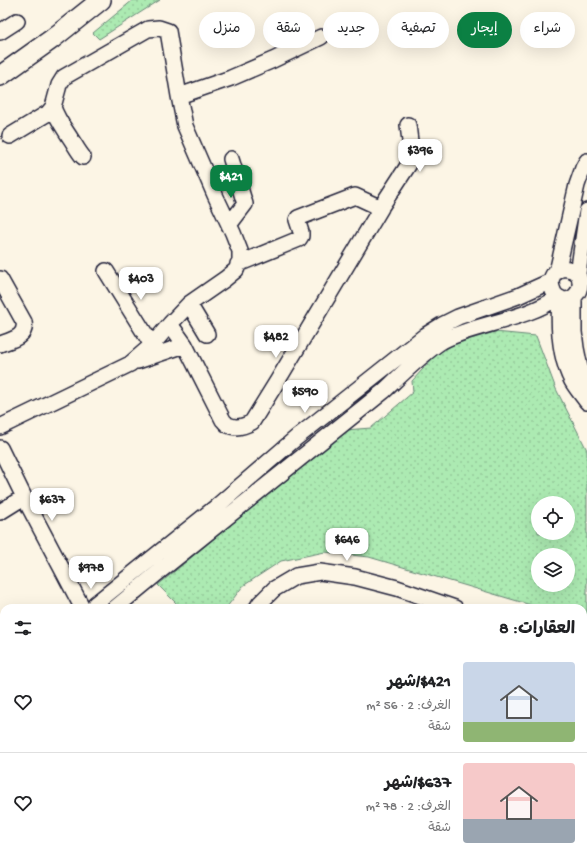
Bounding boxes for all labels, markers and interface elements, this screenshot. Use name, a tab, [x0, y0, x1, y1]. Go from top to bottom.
chip: منزل	[199, 12, 255, 48]
chip: شقة	[263, 12, 315, 48]
chip: جديد	[323, 12, 379, 48]
chip: تصفية	[387, 12, 449, 48]
chip: إيجار	[457, 12, 512, 48]
chip: شراء	[520, 12, 575, 48]
pin: $396	[396, 139, 444, 173]
text: $396	[407, 144, 433, 159]
pin: $421	[207, 165, 255, 199]
text: $421	[219, 170, 243, 185]
pin: $403	[117, 267, 165, 301]
text: $403	[128, 272, 154, 287]
pin: $482	[252, 325, 300, 359]
text: $482	[263, 330, 289, 345]
pin: $590	[281, 380, 329, 414]
text: $590	[292, 385, 318, 400]
pin: $637	[28, 488, 76, 522]
text: $637	[39, 493, 65, 508]
map controls	[531, 496, 575, 592]
button: locate	[531, 496, 575, 540]
pin: $646	[323, 528, 371, 562]
text: $646	[334, 533, 360, 548]
button: layers	[531, 548, 575, 592]
pin: $978	[67, 556, 115, 590]
text: $978	[78, 561, 104, 576]
icon: filters	[12, 617, 34, 639]
text: العقارات: 8	[499, 620, 575, 640]
text: $421/شهر	[388, 673, 451, 693]
icon: home	[495, 678, 543, 726]
icon: heart	[12, 691, 34, 713]
text: الغرف: 2 · 56 m²	[366, 699, 451, 714]
text: شقة	[428, 720, 451, 735]
text: $637/شهر	[385, 774, 451, 794]
icon: home	[495, 779, 543, 827]
icon: heart	[12, 792, 34, 814]
text: الغرف: 2 · 78 m²	[366, 800, 451, 815]
text: شقة	[428, 821, 451, 836]

